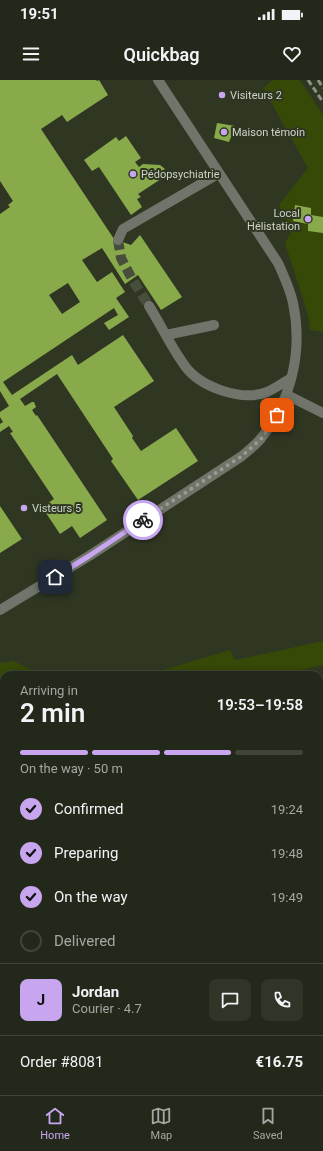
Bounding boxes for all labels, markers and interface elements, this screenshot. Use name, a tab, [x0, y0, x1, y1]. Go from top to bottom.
text: 19:51	[20, 5, 59, 23]
icon: menu	[20, 43, 42, 65]
icon: heart	[281, 43, 303, 65]
text: Quickbag	[123, 44, 200, 65]
place label: Visiteurs 2	[230, 89, 282, 102]
marker: Visiteurs 2	[217, 90, 227, 100]
place label: Maison témoin	[232, 126, 305, 139]
marker: Maison témoin	[219, 127, 229, 137]
place label: Pédopsychiatrie	[141, 168, 220, 181]
marker: Pédopsychiatrie	[128, 169, 138, 179]
place label: Local Hélistation	[247, 207, 300, 233]
marker: Local Hélistation	[303, 214, 313, 224]
pin	[260, 398, 294, 432]
icon: bag	[266, 404, 288, 426]
courier	[123, 500, 163, 540]
place label: Visteurs 5	[32, 502, 81, 515]
marker: Visteurs 5	[19, 503, 29, 513]
icon: bike	[132, 509, 154, 531]
pin	[38, 560, 72, 594]
icon: home	[44, 566, 66, 588]
text: Arriving in	[20, 683, 78, 698]
text: 19:53–19:58	[217, 696, 303, 714]
text: 2 min	[20, 698, 85, 728]
text: On the way · 50 m	[20, 761, 123, 776]
icon: check	[20, 798, 42, 820]
text: Confirmed	[54, 800, 124, 818]
text: 19:24	[271, 802, 303, 817]
icon: check	[20, 842, 42, 864]
text: Preparing	[54, 844, 118, 862]
text: 19:48	[271, 846, 303, 861]
icon: check	[20, 886, 42, 908]
text: On the way	[54, 888, 128, 906]
text: 19:49	[271, 890, 303, 905]
text: Delivered	[54, 932, 116, 950]
button: chat	[209, 979, 251, 1021]
button: phone	[261, 979, 303, 1021]
text: Jordan	[72, 983, 119, 1001]
text: J	[37, 991, 45, 1009]
text: Courier · 4.7	[72, 1001, 142, 1016]
text: Order #8081	[20, 1053, 103, 1071]
text: €16.75	[256, 1053, 303, 1071]
tab: Home	[40, 1105, 70, 1142]
tab: Map	[150, 1105, 172, 1142]
tab: Saved	[253, 1105, 283, 1142]

